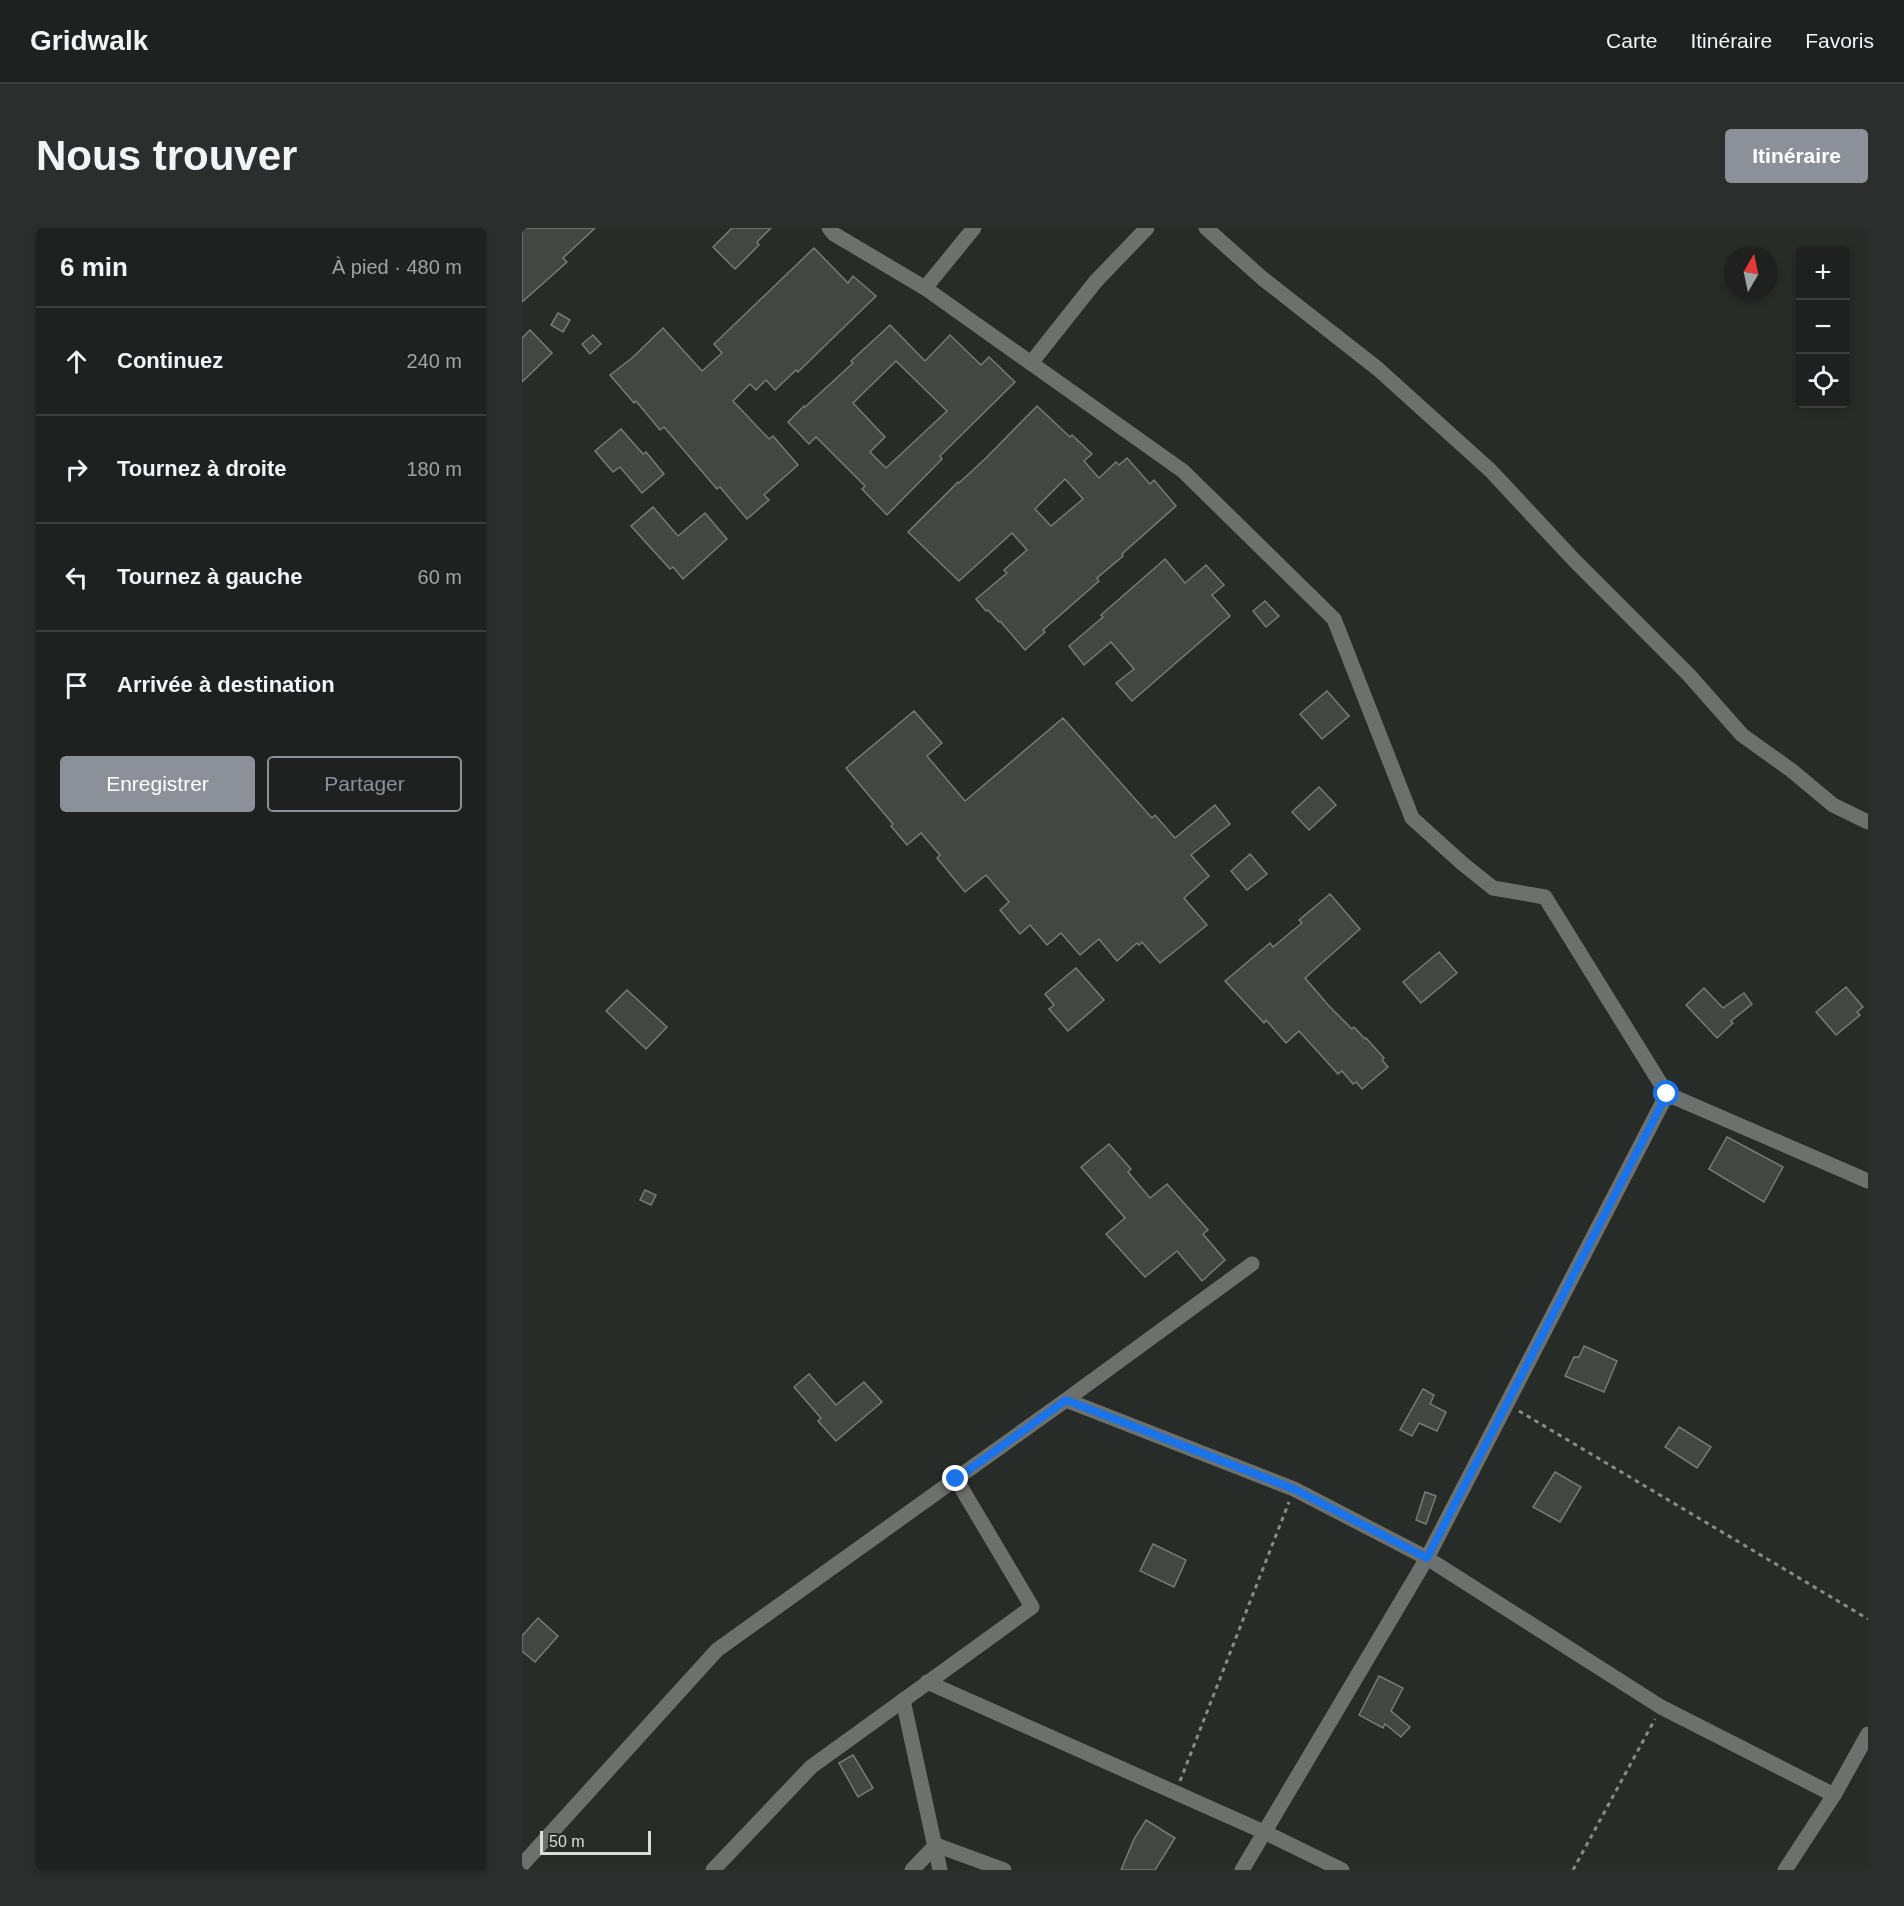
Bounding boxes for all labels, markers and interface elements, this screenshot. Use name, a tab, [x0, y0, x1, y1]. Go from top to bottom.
text: Gridwalk	[30, 25, 148, 56]
text: Carte	[1606, 29, 1657, 52]
text: Itinéraire	[1690, 29, 1772, 52]
text: Favoris	[1805, 29, 1874, 52]
button: Itinéraire	[1725, 129, 1868, 183]
text: Nous trouver	[36, 132, 297, 179]
north arrow	[1724, 246, 1778, 300]
map controls	[1796, 246, 1850, 408]
button: +	[1796, 246, 1850, 300]
text: 6 min	[60, 252, 128, 282]
text: À pied · 480 m	[332, 256, 462, 278]
button: −	[1796, 300, 1850, 354]
icon: ahead	[60, 345, 93, 378]
text: Continuez	[117, 348, 223, 373]
text: 240 m	[406, 350, 462, 372]
button: locate	[1796, 354, 1850, 408]
icon: right	[60, 453, 93, 486]
text: Tournez à droite	[117, 456, 287, 481]
text: 180 m	[406, 458, 462, 480]
icon: left	[60, 561, 93, 594]
text: Tournez à gauche	[117, 564, 302, 589]
text: 60 m	[418, 566, 462, 588]
icon: arrive	[60, 669, 93, 702]
text: Arrivée à destination	[117, 672, 335, 697]
button: Enregistrer	[60, 756, 255, 812]
button: Partager	[267, 756, 462, 812]
route start	[1653, 1080, 1679, 1106]
route end	[942, 1465, 968, 1491]
scale bar	[540, 1828, 651, 1856]
text: 50 m	[549, 1833, 585, 1850]

